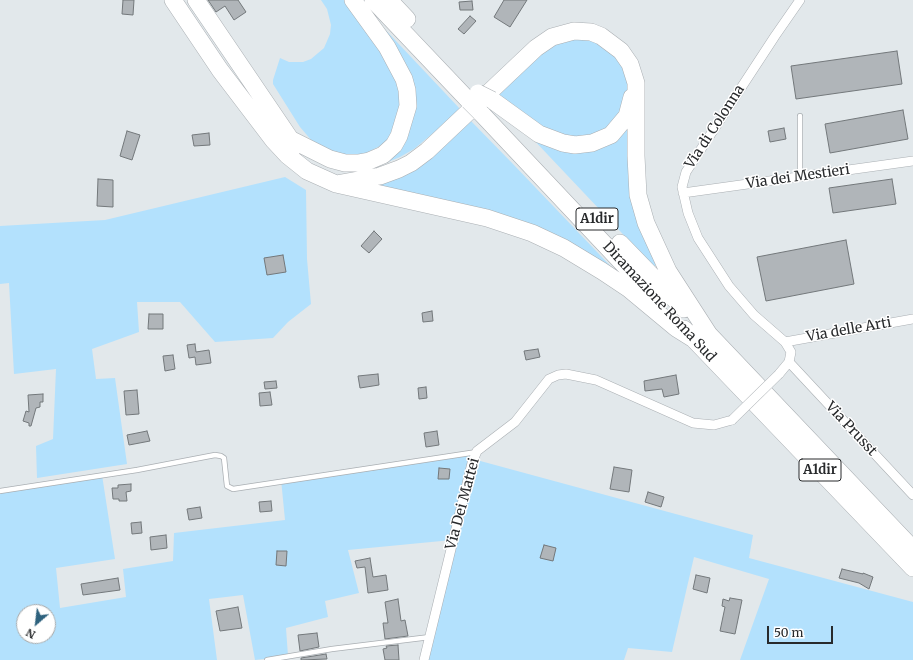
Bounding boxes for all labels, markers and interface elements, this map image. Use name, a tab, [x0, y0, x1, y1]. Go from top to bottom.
street label: Via di Colonna	[682, 82, 748, 172]
street label: Via dei Mestieri	[745, 161, 851, 193]
road number: A1dir	[576, 208, 618, 230]
street label: Diramazione Roma Sud	[599, 238, 719, 366]
street label: Via delle Arti	[805, 314, 893, 346]
street label: Via Prusst	[822, 398, 880, 460]
street label: Via Dei Mattei	[443, 456, 483, 552]
road number: A1dir	[799, 459, 841, 481]
north arrow	[16, 604, 56, 644]
scale bar	[769, 618, 835, 644]
text: N	[24, 625, 38, 642]
text: 50 m	[774, 625, 803, 640]

